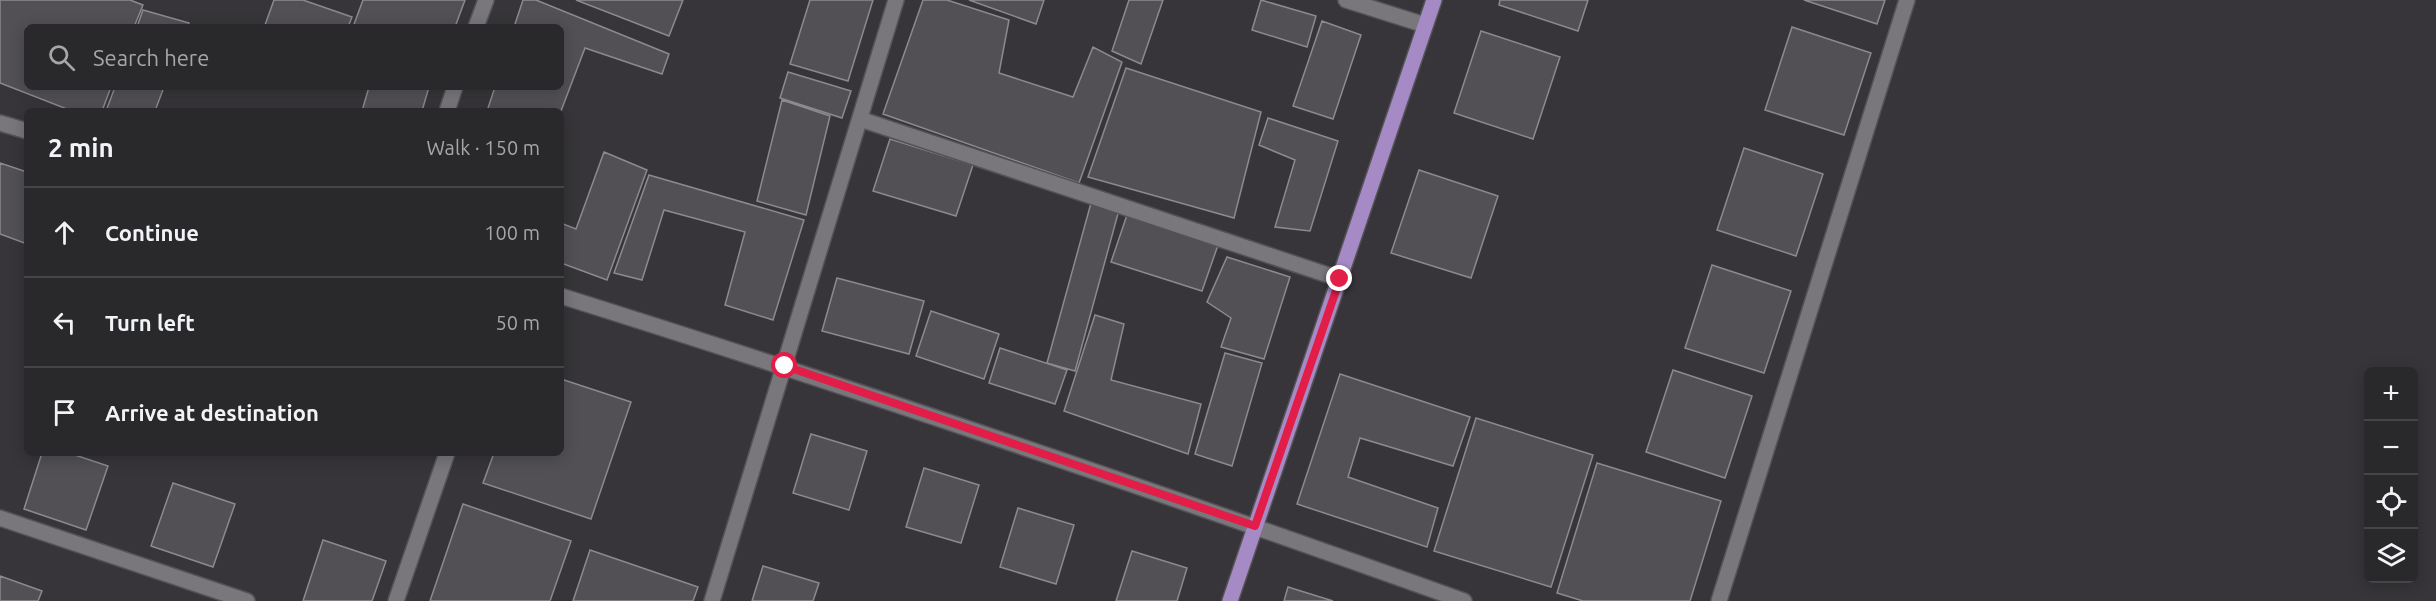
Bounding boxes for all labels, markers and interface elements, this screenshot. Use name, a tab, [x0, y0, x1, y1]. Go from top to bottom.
search box	[24, 24, 564, 90]
icon: search	[45, 41, 78, 74]
text: Search here	[93, 45, 209, 70]
text: 2 min	[48, 133, 114, 162]
text: Walk · 150 m	[427, 136, 540, 159]
icon: ahead	[48, 216, 81, 249]
text: Continue	[105, 220, 199, 245]
text: 100 m	[484, 221, 540, 244]
route end	[1326, 265, 1352, 291]
icon: left	[48, 306, 81, 339]
text: Turn left	[105, 310, 195, 335]
text: 50 m	[496, 311, 540, 334]
route start	[771, 352, 797, 378]
map controls	[2364, 367, 2418, 583]
button: +	[2364, 367, 2418, 421]
icon: arrive	[48, 396, 81, 429]
text: Arrive at destination	[105, 400, 319, 425]
button: −	[2364, 421, 2418, 475]
button: locate	[2364, 475, 2418, 529]
button: layers	[2364, 529, 2418, 583]

